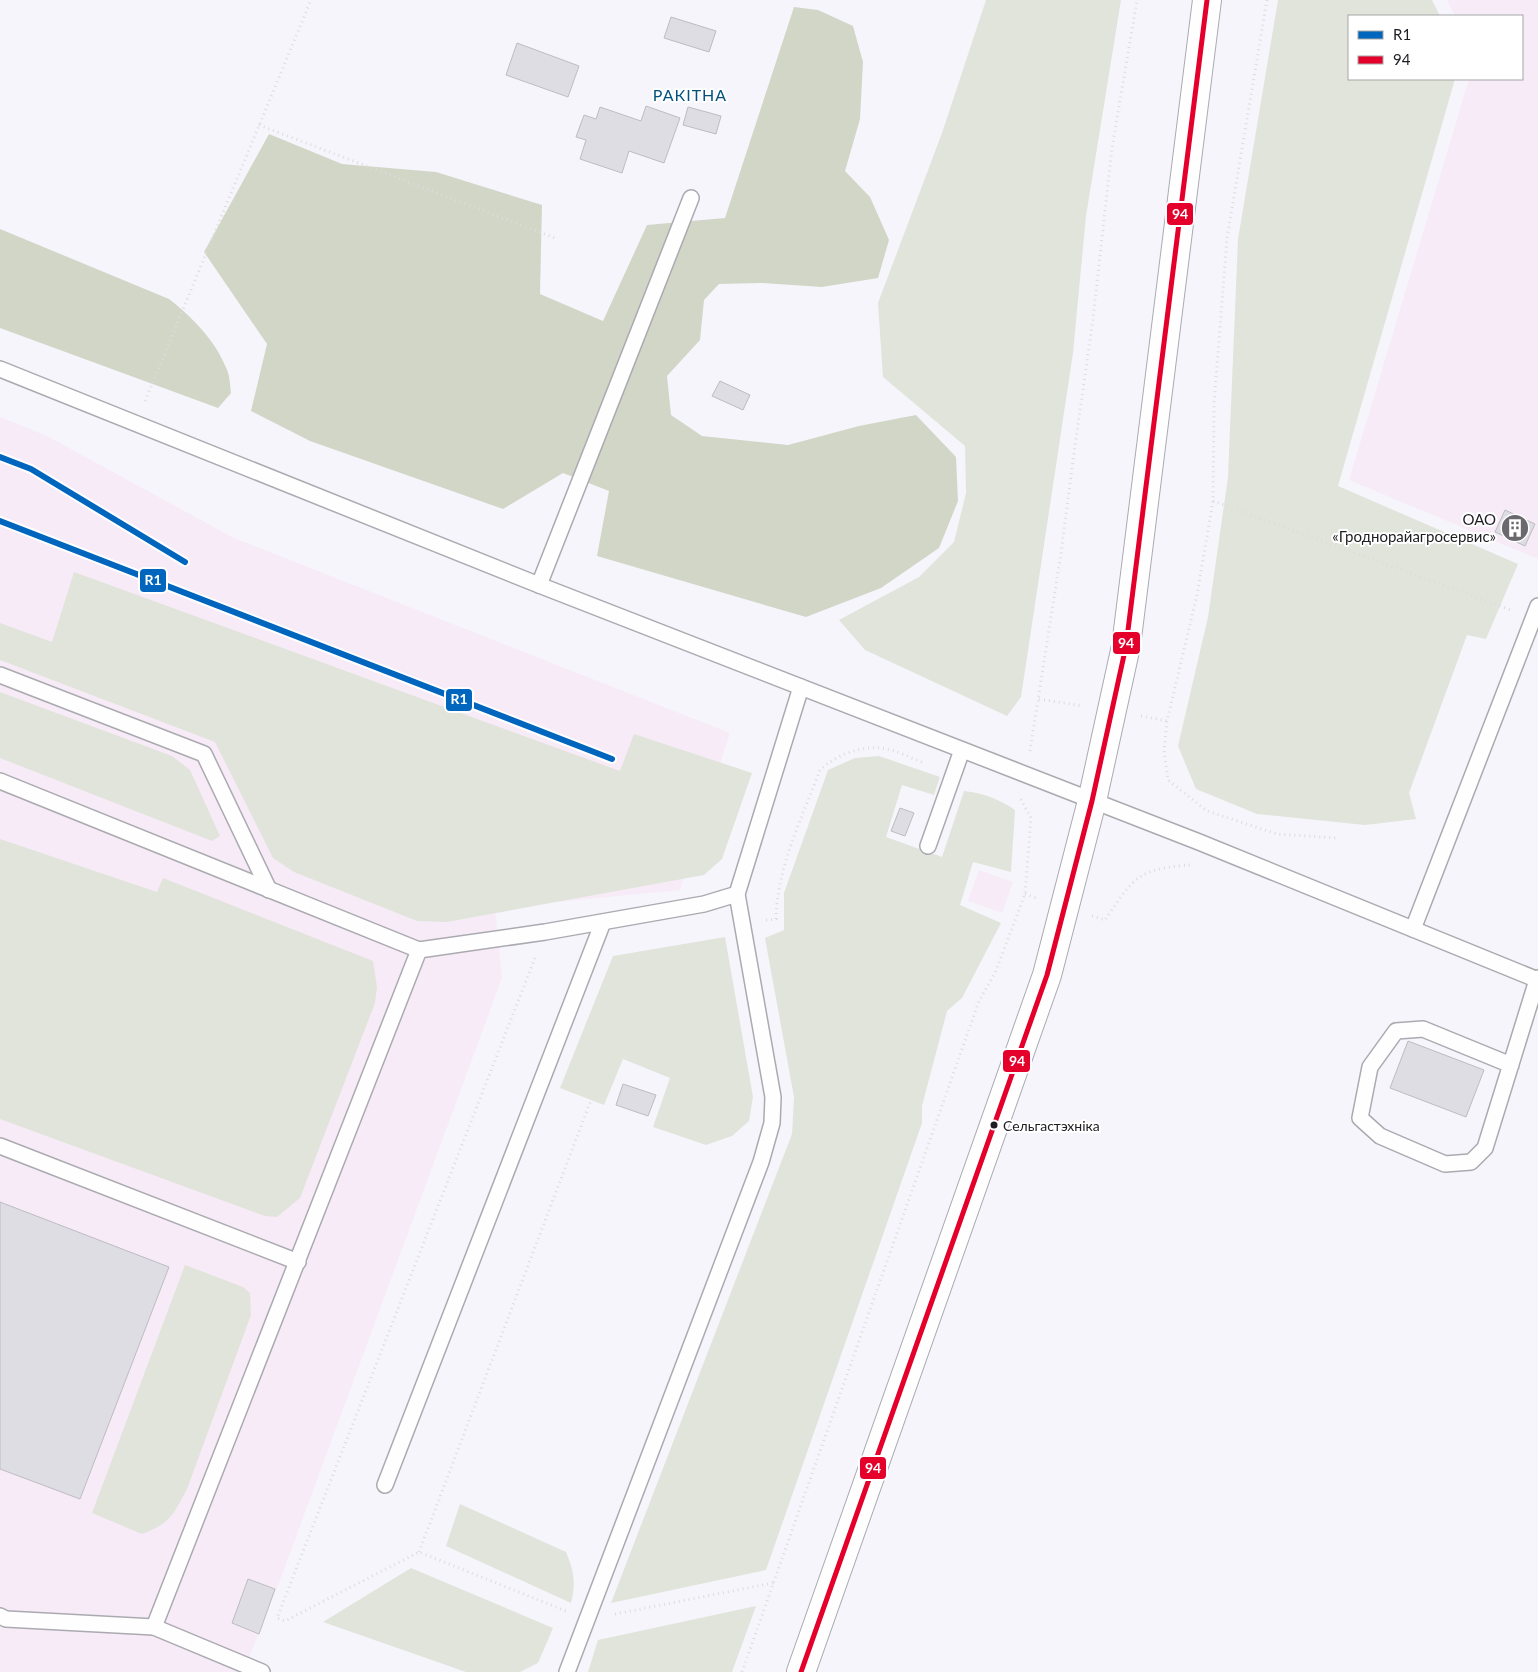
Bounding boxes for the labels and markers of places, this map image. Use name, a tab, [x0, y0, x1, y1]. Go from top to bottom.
place label: ОАО «Гроднорайагросервис»	[1332, 510, 1496, 545]
building icon: ОАО «Гроднорайагросервис»	[1500, 513, 1530, 543]
place label: Сельгастэхніка	[1003, 1117, 1100, 1134]
marker: Сельгастэхніка	[989, 1120, 999, 1130]

